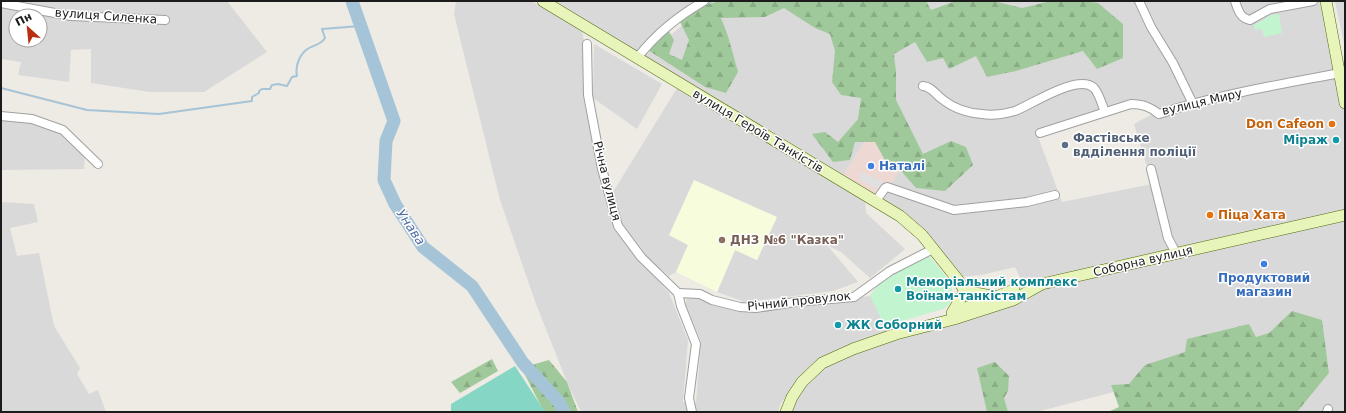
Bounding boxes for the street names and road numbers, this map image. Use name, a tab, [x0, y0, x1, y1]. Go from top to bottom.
street label: вулиця Силенка	[54, 5, 158, 27]
street label: вулиця Героїв Танкістів	[690, 86, 826, 176]
street label: вулиця Миру	[1161, 86, 1243, 118]
street label: Річна вулиця	[590, 140, 624, 222]
street label: Соборна вулиця	[1092, 243, 1194, 279]
street label: Річний провулок	[746, 289, 852, 313]

